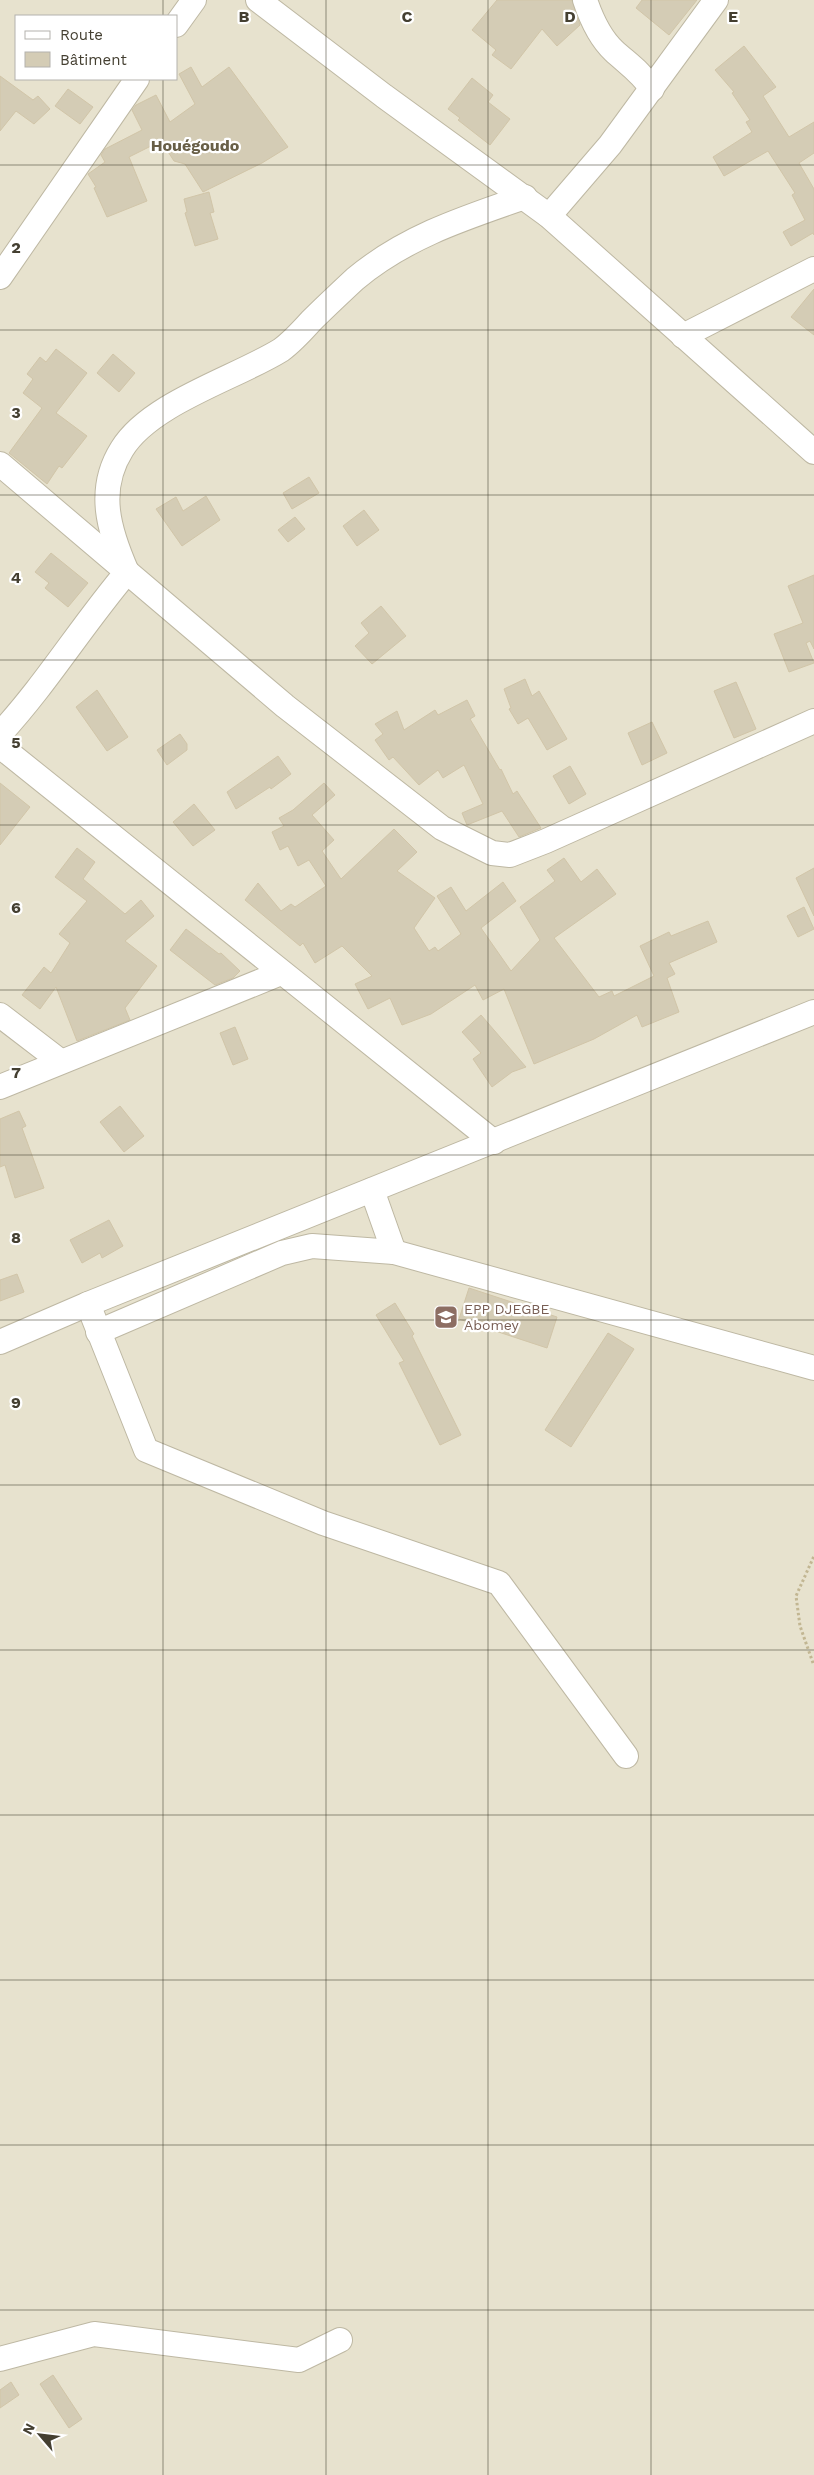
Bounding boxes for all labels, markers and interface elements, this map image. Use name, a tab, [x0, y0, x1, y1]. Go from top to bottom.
text: B	[239, 7, 250, 26]
text: C	[402, 7, 413, 26]
text: D	[564, 7, 576, 26]
text: E	[728, 7, 738, 26]
legend	[15, 15, 178, 80]
text: Route	[60, 26, 103, 44]
text: Bâtiment	[60, 51, 127, 69]
district label: Houégoudo	[151, 136, 240, 155]
text: 2	[11, 238, 21, 257]
text: 3	[11, 403, 21, 422]
text: 4	[11, 568, 21, 587]
text: 5	[11, 733, 21, 752]
text: 6	[11, 898, 21, 917]
text: 7	[11, 1063, 21, 1082]
text: 8	[11, 1228, 21, 1247]
place label: EPP DJEGBE Abomey	[464, 1301, 549, 1333]
school or university icon: EPP DJEGBE Abomey	[433, 1304, 459, 1330]
text: 9	[11, 1393, 21, 1412]
north arrow	[15, 2410, 65, 2460]
text: N	[19, 2421, 38, 2437]

